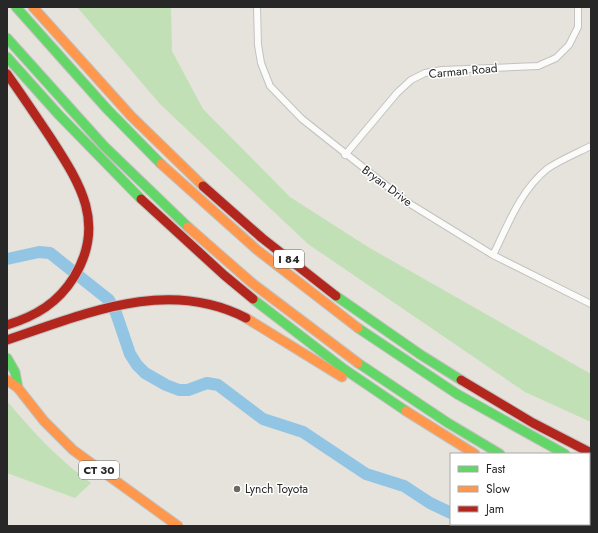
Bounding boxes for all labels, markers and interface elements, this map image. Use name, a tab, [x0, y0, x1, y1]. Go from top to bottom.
street label: Carman Road	[428, 59, 498, 83]
street label: Bryan Drive	[358, 161, 416, 211]
road number: I 84	[274, 250, 304, 268]
legend	[450, 453, 590, 525]
text: Fast	[486, 460, 505, 478]
road number: CT 30	[79, 461, 119, 479]
place label: Lynch Toyota	[245, 480, 308, 498]
text: Slow	[486, 480, 511, 498]
marker: Lynch Toyota	[232, 484, 242, 494]
text: Jam	[484, 500, 504, 518]

